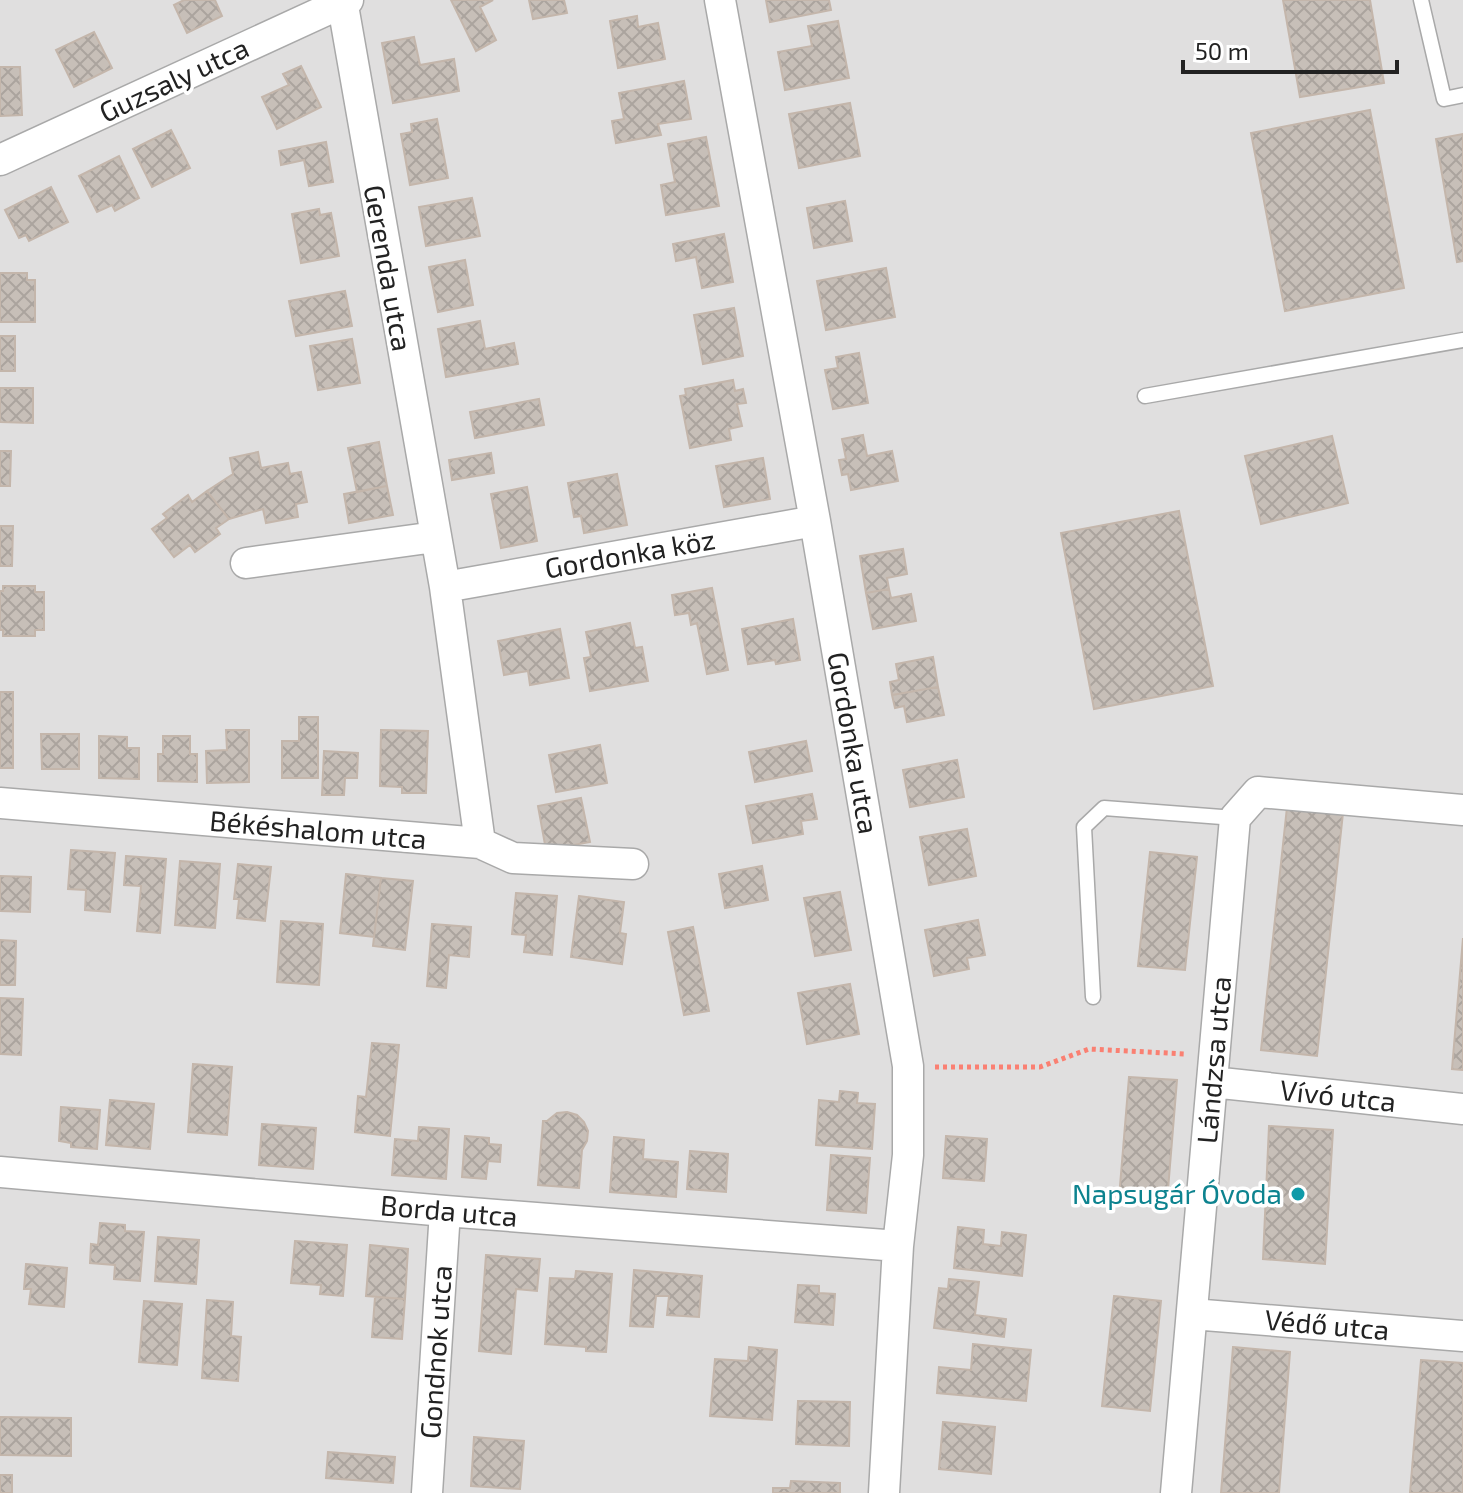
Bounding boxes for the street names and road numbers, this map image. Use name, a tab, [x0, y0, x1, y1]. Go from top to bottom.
street label: Guzsaly utca	[93, 30, 254, 129]
street label: Gerenda utca	[358, 182, 420, 354]
street label: Gordonka köz	[542, 521, 718, 585]
street label: Gordonka utca	[821, 649, 887, 836]
street label: Békéshalom utca	[208, 803, 428, 855]
street label: Lándzsa utca	[1189, 975, 1237, 1145]
street label: Vívó utca	[1278, 1072, 1398, 1118]
street label: Borda utca	[379, 1187, 519, 1233]
street label: Gondnok utca	[412, 1264, 458, 1440]
street label: Védő utca	[1263, 1302, 1391, 1346]

